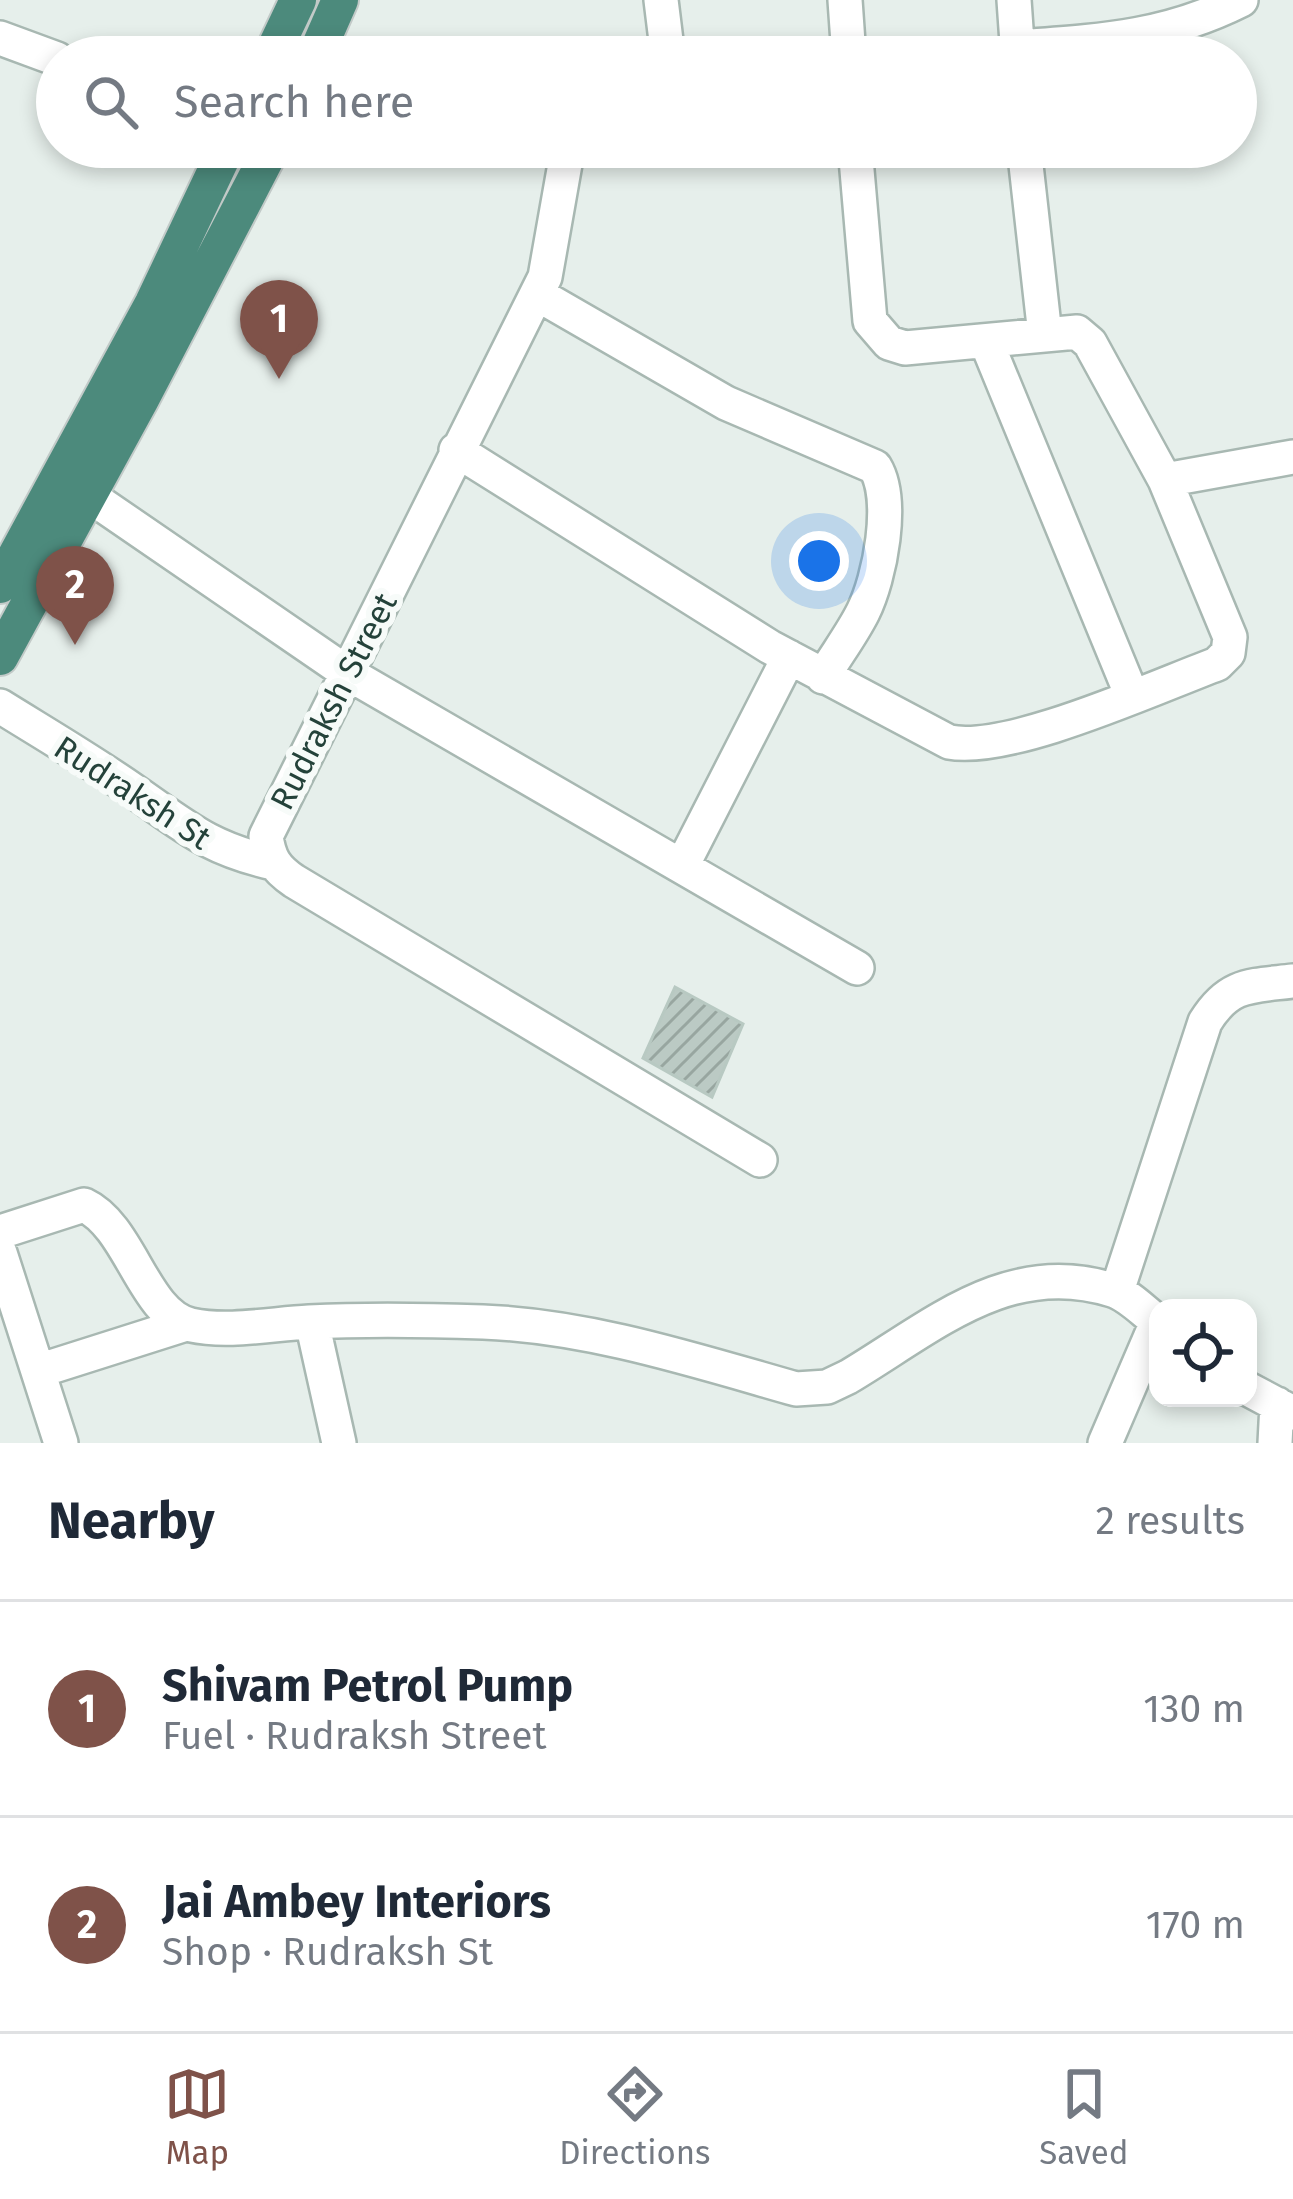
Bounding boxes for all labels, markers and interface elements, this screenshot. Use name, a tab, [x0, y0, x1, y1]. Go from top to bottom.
search box	[36, 36, 1257, 168]
icon: search	[78, 69, 144, 135]
text: Search here	[174, 75, 414, 129]
pin: 1	[240, 280, 318, 379]
your location	[789, 531, 849, 591]
pin: 2	[36, 546, 114, 645]
street label: Rudraksh Street	[262, 586, 406, 817]
street label: Rudraksh St	[47, 727, 218, 858]
map controls	[1149, 1299, 1257, 1407]
button: locate	[1149, 1299, 1257, 1407]
text: Nearby	[48, 1490, 214, 1552]
text: 2 results	[1096, 1498, 1245, 1544]
text: Shivam Petrol Pump	[162, 1659, 573, 1713]
text: 1	[78, 1686, 96, 1732]
text: 130 m	[1143, 1686, 1245, 1732]
text: Fuel · Rudraksh Street	[162, 1713, 547, 1759]
text: Jai Ambey Interiors	[162, 1875, 551, 1929]
text: 2	[77, 1902, 97, 1948]
text: 170 m	[1146, 1902, 1245, 1948]
text: Shop · Rudraksh St	[162, 1929, 493, 1975]
tab: Map	[164, 2061, 230, 2173]
tab: Directions	[559, 2061, 711, 2173]
tab: Saved	[1039, 2061, 1129, 2173]

